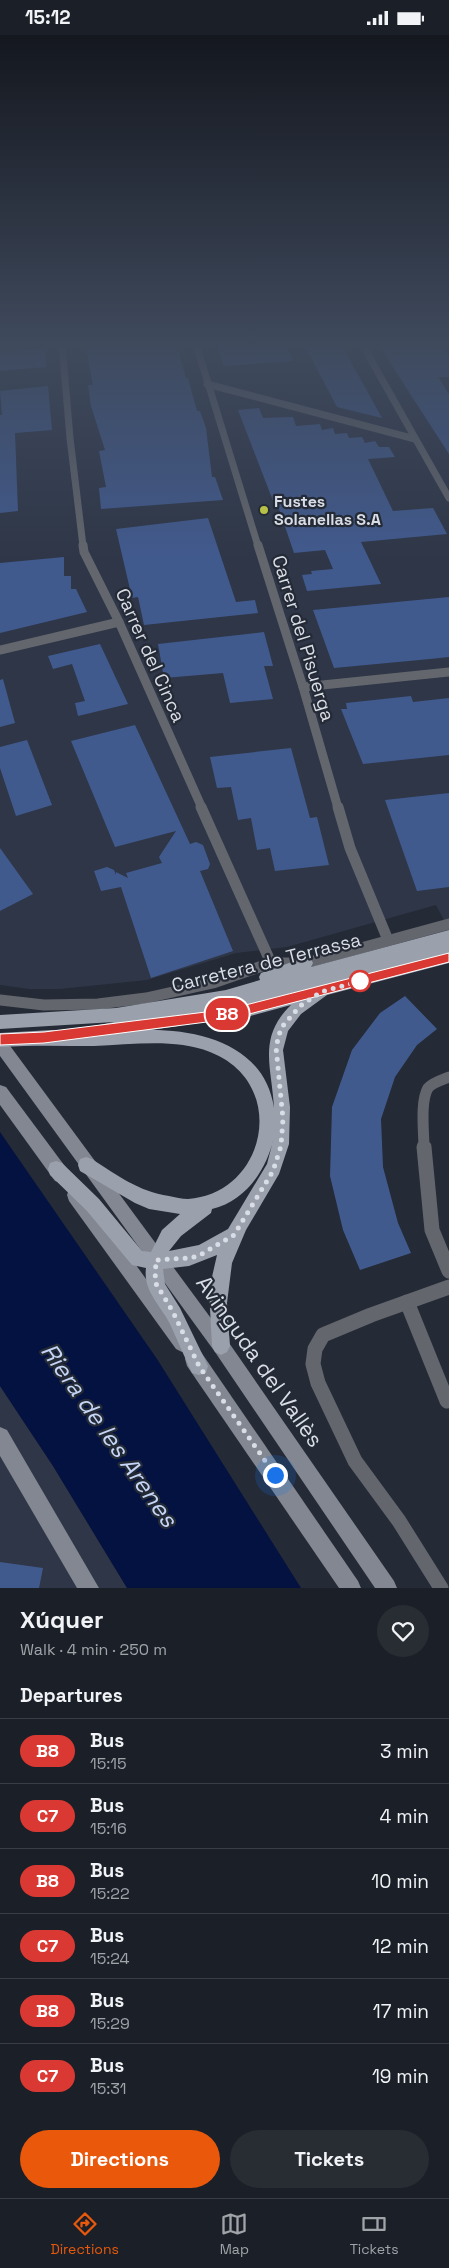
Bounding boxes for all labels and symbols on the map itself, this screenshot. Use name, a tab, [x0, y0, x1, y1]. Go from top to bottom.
place label: Fustes Solanellas S.A	[274, 491, 381, 530]
marker: Fustes Solanellas S.A	[258, 504, 270, 516]
street label: Carrer del Pisuerga	[266, 552, 341, 724]
street label: Carrer del Cinca	[110, 584, 191, 726]
street label: Carretera de Terrassa	[169, 927, 364, 998]
unlabelled marker	[349, 970, 371, 992]
line badge: B8	[204, 998, 250, 1030]
street label: Avinguda del Vallès	[190, 1270, 330, 1452]
water label: Riera de les Arenes	[34, 1337, 185, 1534]
your location	[263, 1463, 288, 1488]

